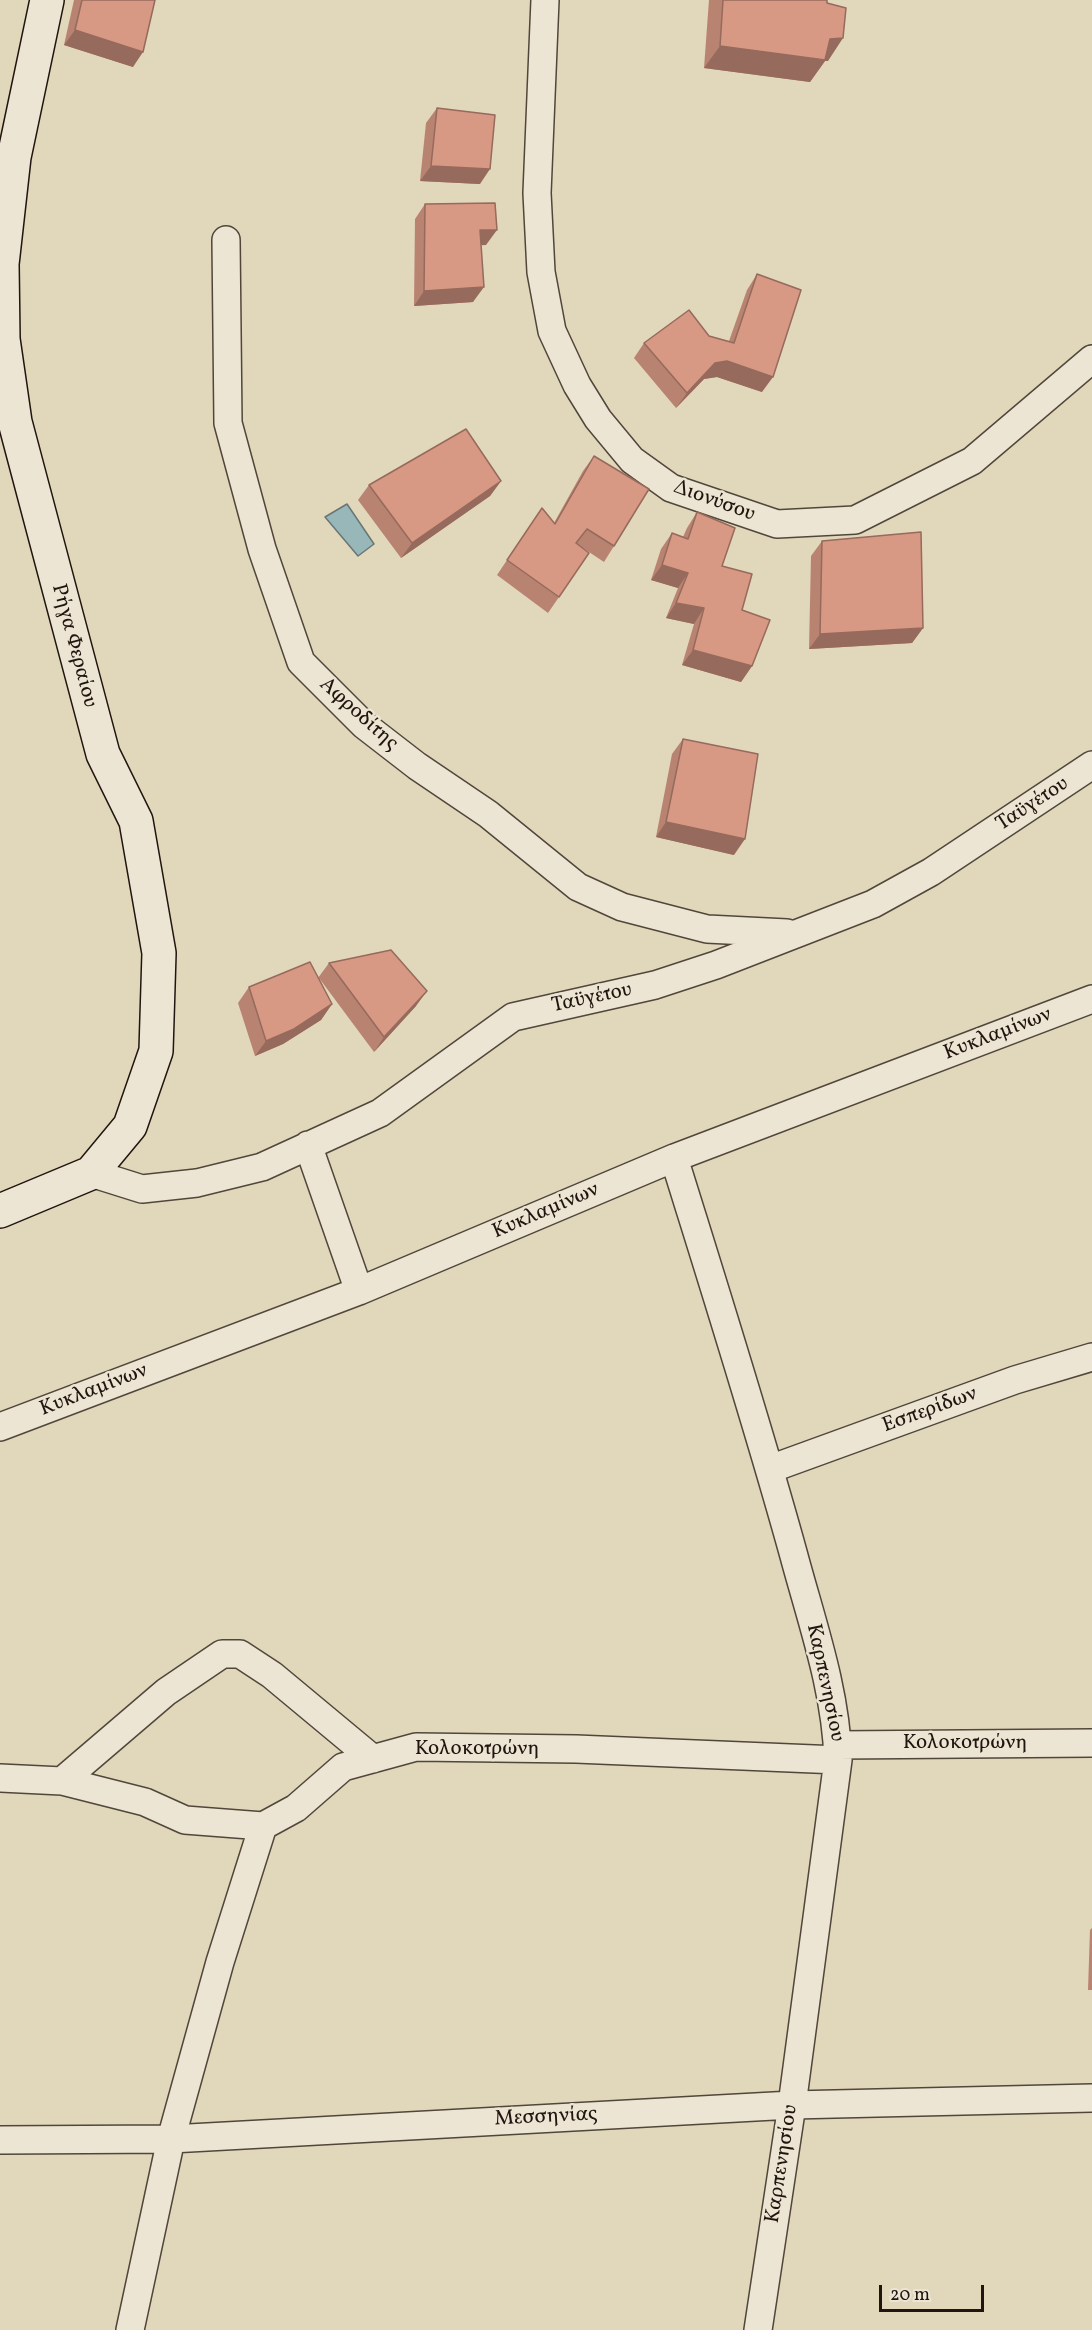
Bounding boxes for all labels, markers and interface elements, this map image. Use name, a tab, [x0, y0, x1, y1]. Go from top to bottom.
street label: Διονύσου	[670, 476, 758, 528]
street label: Ρήγα Φεραίου	[44, 581, 102, 711]
street label: Αφροδίτης	[313, 673, 403, 757]
street label: Ταϋγέτου	[992, 772, 1074, 838]
street label: Ταϋγέτου	[550, 978, 634, 1020]
street label: Κυκλαμίνων	[941, 1003, 1055, 1067]
street label: Κυκλαμίνων	[489, 1178, 603, 1246]
street label: Κυκλαμίνων	[37, 1359, 151, 1423]
street label: Εσπερίδων	[879, 1382, 981, 1440]
street label: Καρπενησίου	[799, 1622, 849, 1744]
street label: Κολοκοτρώνη	[903, 1731, 1027, 1757]
street label: Κολοκοτρώνη	[415, 1737, 539, 1763]
street label: Μεσσηνίας	[494, 2103, 598, 2133]
street label: Καρπενησίου	[761, 2103, 805, 2225]
scale bar	[882, 2273, 987, 2311]
text: 20 m	[890, 2283, 930, 2308]

